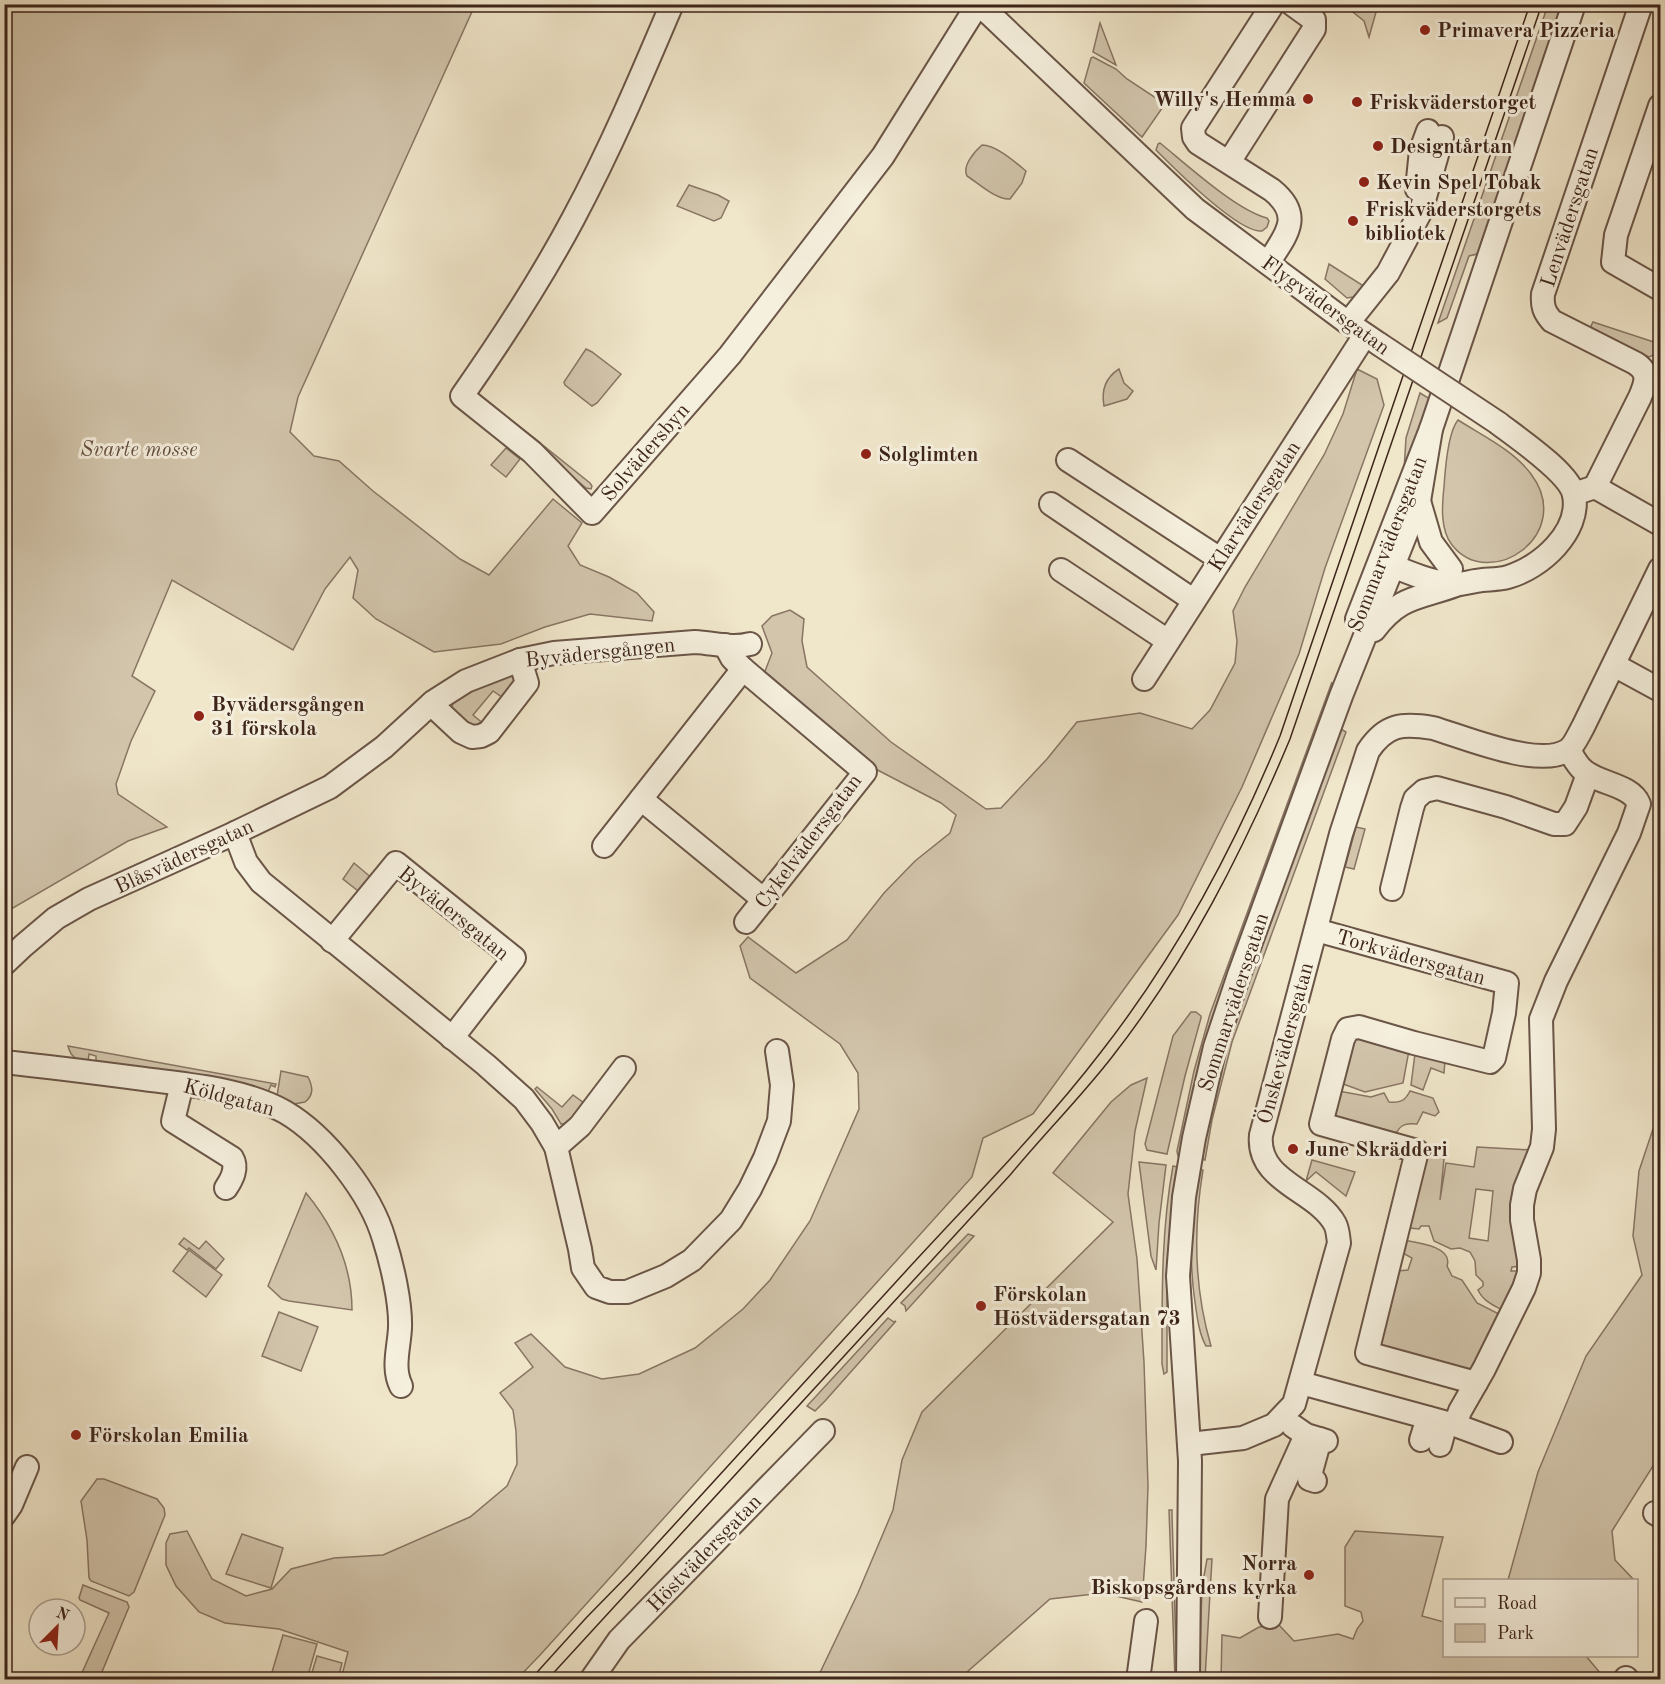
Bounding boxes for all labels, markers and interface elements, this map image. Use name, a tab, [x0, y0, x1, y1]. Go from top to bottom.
place label: Primavera Pizzeria	[1437, 21, 1616, 42]
marker: Primavera Pizzeria	[1418, 23, 1432, 37]
place label: Willy's Hemma	[1153, 90, 1296, 111]
marker: Willy's Hemma	[1301, 92, 1315, 106]
place label: Friskväderstorget	[1369, 93, 1537, 114]
marker: Friskväderstorget	[1350, 95, 1364, 109]
place label: Designtårtan	[1390, 137, 1512, 158]
marker: Designtårtan	[1371, 139, 1385, 153]
street label: Lenvädersgatan	[1538, 145, 1603, 290]
place label: Kevin Spel Tobak	[1376, 173, 1542, 194]
marker: Kevin Spel Tobak	[1357, 175, 1371, 189]
place label: Friskväderstorgets bibliotek	[1365, 200, 1541, 245]
marker: Friskväderstorgets bibliotek	[1346, 214, 1360, 228]
street label: Flygvädersgatan	[1257, 253, 1393, 360]
street label: Solvädersbyn	[598, 400, 694, 506]
street label: Klarvädersgatan	[1205, 438, 1305, 576]
park label: Svarte mosse	[80, 440, 198, 461]
place label: Solglimten	[878, 445, 978, 466]
marker: Solglimten	[859, 447, 873, 461]
street label: Sommarvädersgatan	[1345, 454, 1432, 635]
street label: Byvädersgången	[524, 635, 676, 672]
place label: Byvädersgången 31 förskola	[211, 695, 365, 740]
marker: Byvädersgången 31 förskola	[192, 709, 206, 723]
street label: Cykelvädersgatan	[752, 771, 866, 913]
street label: Blåsvädersgatan	[112, 816, 257, 899]
street label: Byvädersgatan	[394, 863, 513, 965]
street label: Sommarvädersgatan	[1196, 911, 1273, 1094]
street label: Torkvädersgatan	[1334, 927, 1488, 990]
street label: Önskevädersgatan	[1251, 959, 1318, 1126]
street label: Köldgatan	[181, 1076, 277, 1121]
place label: June Skrädderi	[1305, 1140, 1448, 1161]
marker: June Skrädderi	[1286, 1142, 1300, 1156]
place label: Förskolan Höstvädersgatan 73	[993, 1285, 1181, 1330]
marker: Förskolan Höstvädersgatan 73	[974, 1299, 988, 1313]
place label: Förskolan Emilia	[88, 1426, 249, 1447]
marker: Förskolan Emilia	[69, 1428, 83, 1442]
street label: Höstvädersgatan	[644, 1491, 766, 1617]
place label: Norra Biskopsgårdens kyrka	[1091, 1554, 1297, 1599]
marker: Norra Biskopsgårdens kyrka	[1302, 1568, 1316, 1582]
legend	[1443, 1579, 1638, 1657]
text: Road	[1497, 1595, 1537, 1613]
north arrow	[27, 1597, 87, 1657]
text: N	[53, 1605, 72, 1625]
text: Park	[1497, 1625, 1534, 1643]

